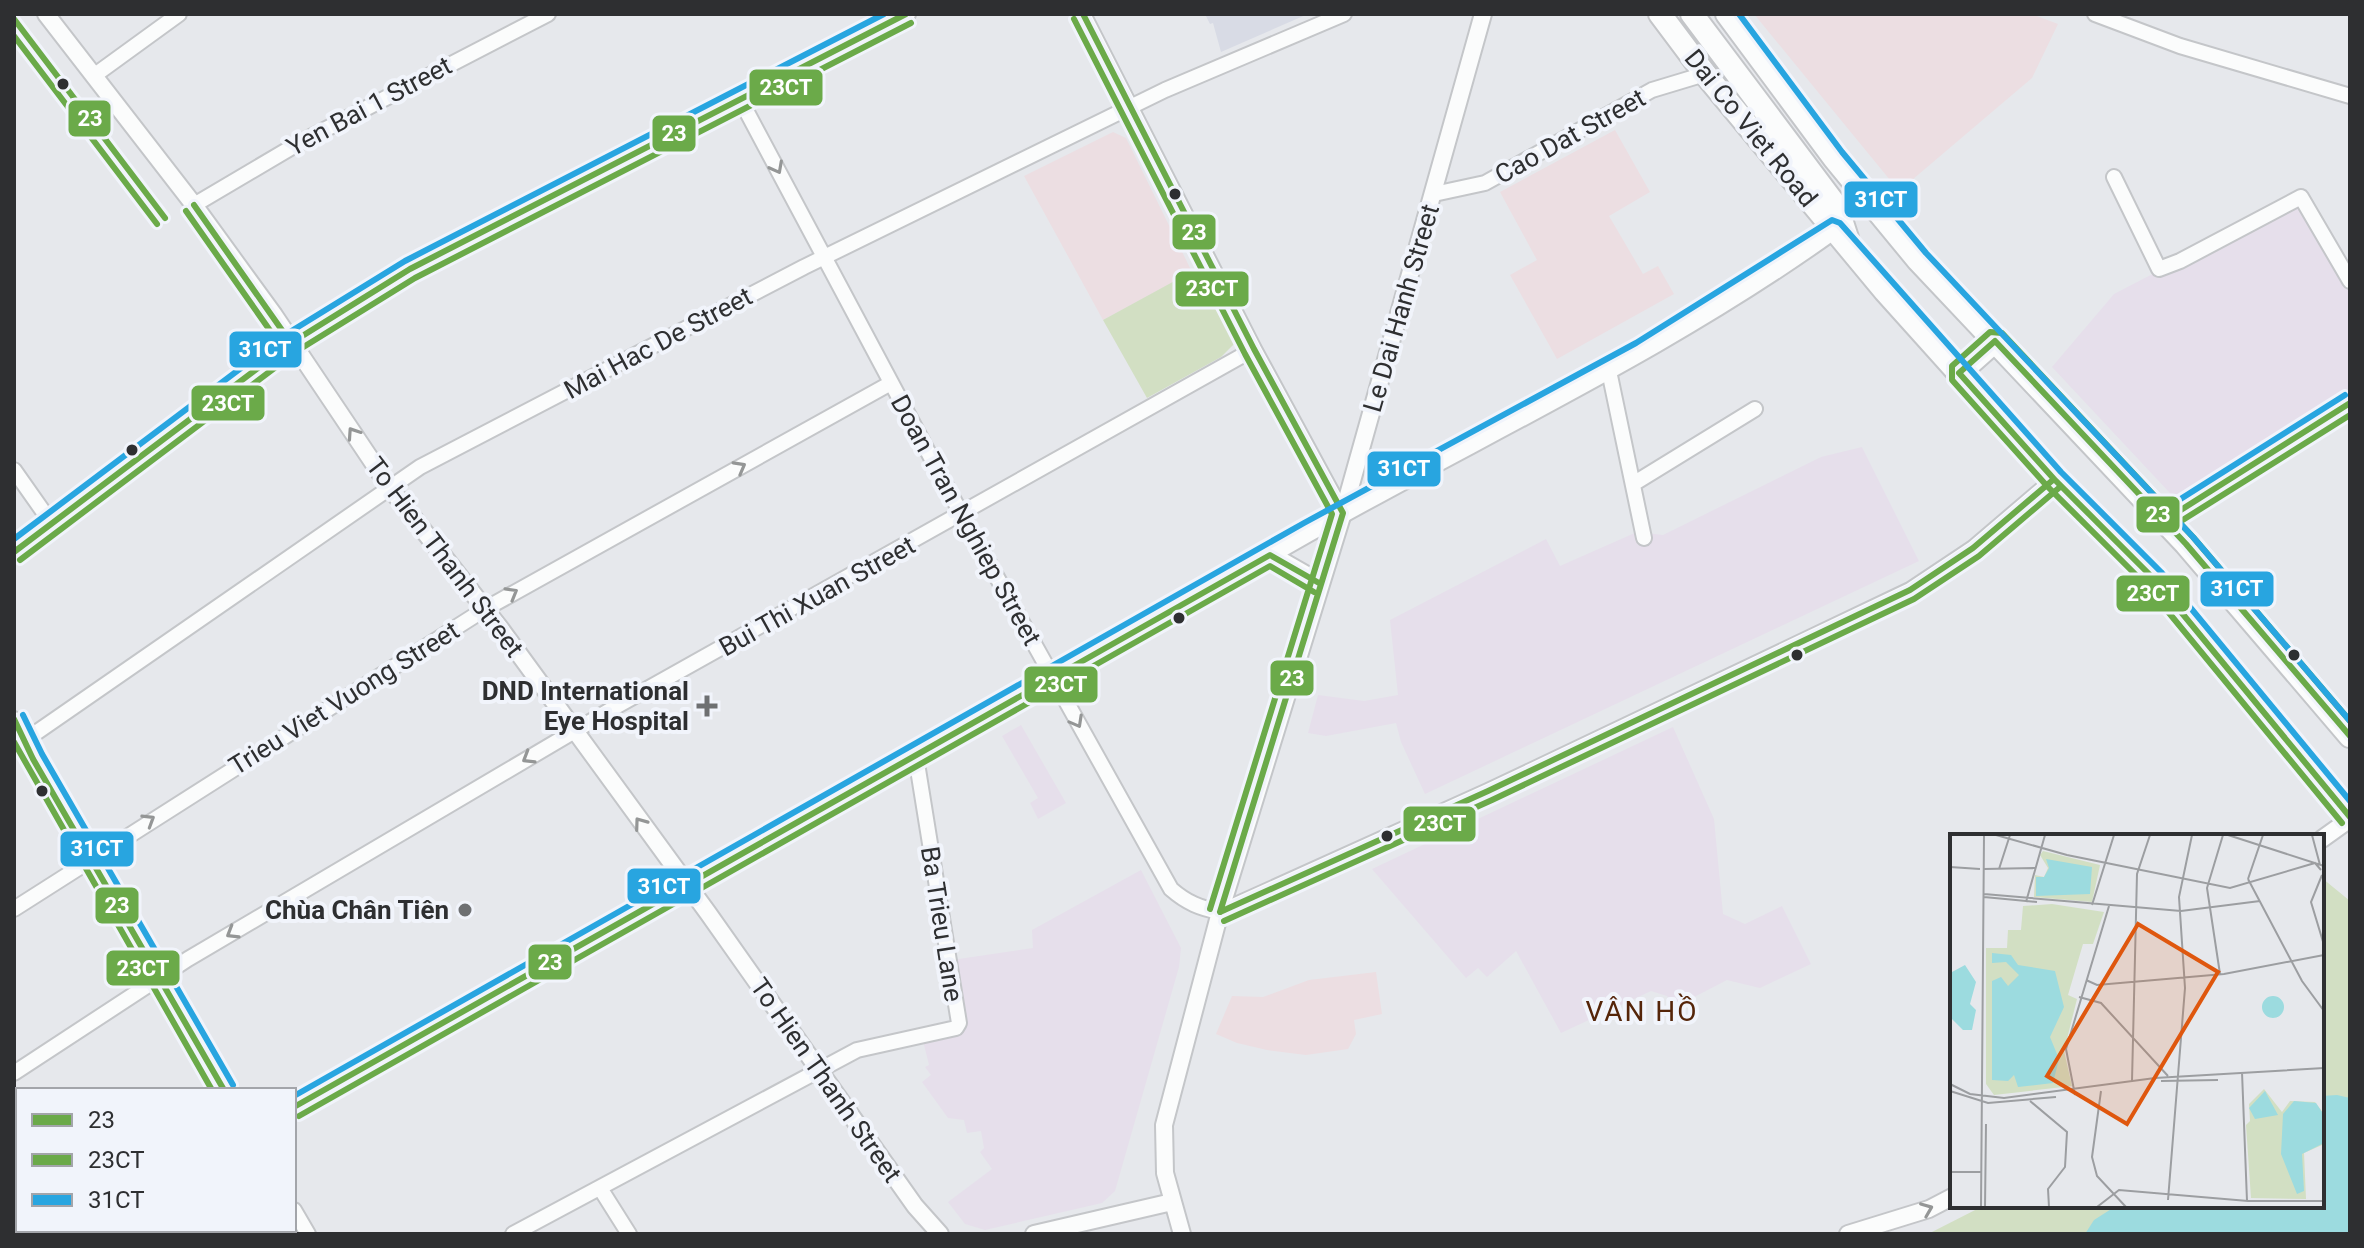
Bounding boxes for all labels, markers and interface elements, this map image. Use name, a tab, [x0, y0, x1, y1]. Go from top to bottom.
street label: Dai Co Viet Road	[1678, 43, 1824, 213]
street label: Yen Bai 1 Street	[282, 50, 456, 162]
line badge: 23CT	[748, 68, 824, 107]
text: 23CT	[760, 75, 813, 100]
unlabelled marker	[55, 76, 71, 92]
street label: Cao Dat Street	[1490, 82, 1650, 190]
line badge: 23	[67, 99, 112, 138]
text: 23	[77, 106, 103, 131]
line badge: 23	[651, 114, 697, 153]
text: 23	[661, 121, 687, 146]
one-way arrow	[767, 159, 783, 174]
line badge: 31CT	[1843, 180, 1919, 219]
unlabelled marker	[1167, 186, 1183, 202]
text: 31CT	[1855, 187, 1908, 212]
street label: Le Dai Hanh Street	[1357, 201, 1445, 415]
line badge: 23	[1171, 213, 1217, 251]
text: 23	[1181, 220, 1207, 245]
line badge: 23CT	[1174, 270, 1250, 308]
text: 23CT	[1186, 276, 1239, 301]
street label: Mai Hac De Street	[559, 281, 757, 405]
line badge: 31CT	[228, 330, 303, 369]
text: 31CT	[239, 337, 292, 362]
line badge: 23CT	[190, 384, 266, 422]
street label: Doan Tran Nghiep Street	[885, 390, 1047, 650]
text: 23CT	[202, 391, 255, 416]
one-way arrow	[348, 427, 363, 441]
unlabelled marker	[124, 442, 140, 458]
line badge: 31CT	[1366, 450, 1442, 488]
street label: To Hien Thanh Street	[360, 451, 530, 663]
text: 31CT	[1378, 456, 1431, 481]
one-way arrow	[731, 461, 745, 477]
line badge: 23	[2135, 495, 2181, 534]
text: 23	[2145, 502, 2171, 527]
street label: Bui Thi Xuan Street	[714, 530, 920, 662]
line badge: 31CT	[2199, 570, 2275, 608]
line badge: 23CT	[2115, 574, 2191, 613]
text: 31CT	[2211, 576, 2264, 601]
text: 23CT	[2127, 581, 2180, 606]
one-way arrow	[504, 587, 518, 603]
unlabelled marker	[1171, 610, 1187, 626]
street label: Trieu Viet Vuong Street	[224, 615, 464, 781]
unlabelled marker	[1789, 647, 1805, 663]
unlabelled marker	[2286, 647, 2302, 663]
line badge: 23	[1269, 659, 1315, 697]
line badge: 23CT	[1023, 665, 1099, 704]
text: 23	[1279, 666, 1305, 691]
text: 23CT	[1035, 672, 1088, 697]
place label: DND International Eye Hospital	[482, 676, 689, 736]
marker: DND International Eye Hospital	[696, 695, 718, 717]
one-way arrow	[1067, 713, 1083, 727]
one-way arrow	[522, 748, 537, 764]
unlabelled marker	[34, 783, 50, 799]
line badge: 23CT	[1402, 805, 1477, 843]
text: 23CT	[1414, 811, 1467, 836]
one-way arrow	[141, 815, 155, 830]
one-way arrow	[635, 817, 649, 831]
unlabelled marker	[1379, 828, 1395, 844]
line badge: 31CT	[59, 830, 135, 868]
inset map	[1950, 834, 2324, 1208]
text: 31CT	[71, 836, 124, 861]
street label: Ba Trieu Lane	[915, 844, 969, 1004]
line badge: 31CT	[626, 867, 702, 905]
text: 31CT	[638, 874, 691, 899]
line badge: 23	[94, 886, 140, 925]
text: 23	[104, 893, 130, 918]
place label: Chùa Chân Tiên	[265, 895, 449, 925]
marker: Chùa Chân Tiên	[456, 901, 474, 919]
one-way arrow	[226, 923, 241, 939]
line badge: 23	[527, 943, 573, 981]
line badge: 23CT	[105, 949, 181, 987]
text: 23	[537, 950, 563, 975]
text: 23CT	[117, 956, 170, 981]
street label: To Hien Thanh Street	[744, 972, 908, 1188]
district label: VÂN HỒ	[1585, 993, 1699, 1028]
legend	[16, 1088, 296, 1232]
text: 23	[88, 1106, 115, 1134]
text: 23CT	[88, 1146, 145, 1174]
text: 31CT	[88, 1186, 145, 1214]
one-way arrow	[1919, 1202, 1933, 1218]

